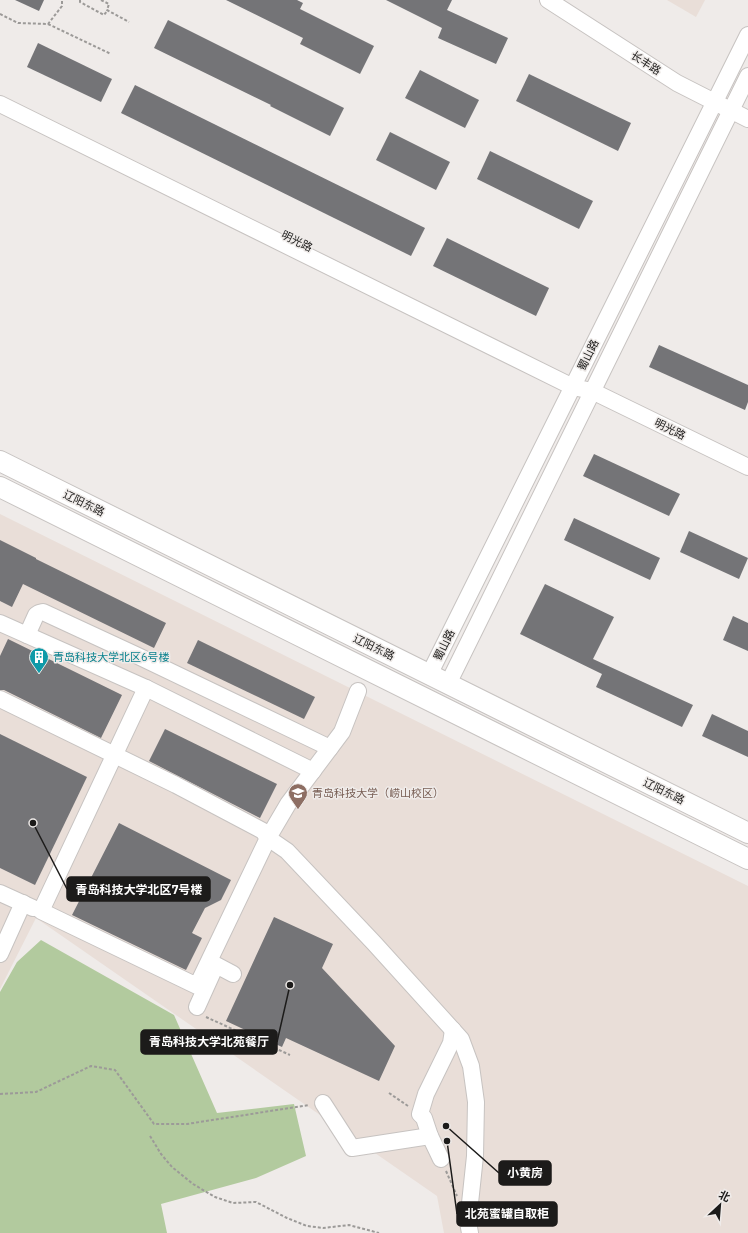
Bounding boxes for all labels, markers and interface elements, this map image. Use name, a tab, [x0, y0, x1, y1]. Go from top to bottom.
street label: 长丰路	[628, 48, 664, 78]
street label: 明光路	[279, 227, 315, 255]
street label: 蜀山路	[574, 337, 602, 373]
street label: 明光路	[652, 415, 688, 443]
street label: 辽阳东路	[61, 487, 107, 519]
street label: 蜀山路	[430, 627, 458, 663]
street label: 辽阳东路	[351, 631, 397, 663]
building icon: 青岛科技大学北区6号楼	[28, 646, 50, 674]
place label: 青岛科技大学北区6号楼	[53, 650, 170, 664]
street label: 辽阳东路	[641, 775, 687, 807]
school or university icon: 青岛科技大学（崂山校区）	[287, 782, 309, 810]
place label: 青岛科技大学（崂山校区）	[312, 786, 444, 800]
callout: 青岛科技大学北区7号楼	[67, 877, 210, 901]
text: 青岛科技大学北区7号楼	[75, 882, 203, 897]
callout: 青岛科技大学北苑餐厅	[141, 1030, 277, 1054]
text: 青岛科技大学北苑餐厅	[149, 1034, 269, 1049]
callout: 小黄房	[499, 1161, 551, 1185]
text: 小黄房	[507, 1165, 543, 1180]
north arrow	[700, 1185, 740, 1225]
text: 北	[716, 1187, 732, 1205]
callout: 北苑蜜罐自取柜	[457, 1202, 557, 1226]
text: 北苑蜜罐自取柜	[465, 1206, 549, 1221]

